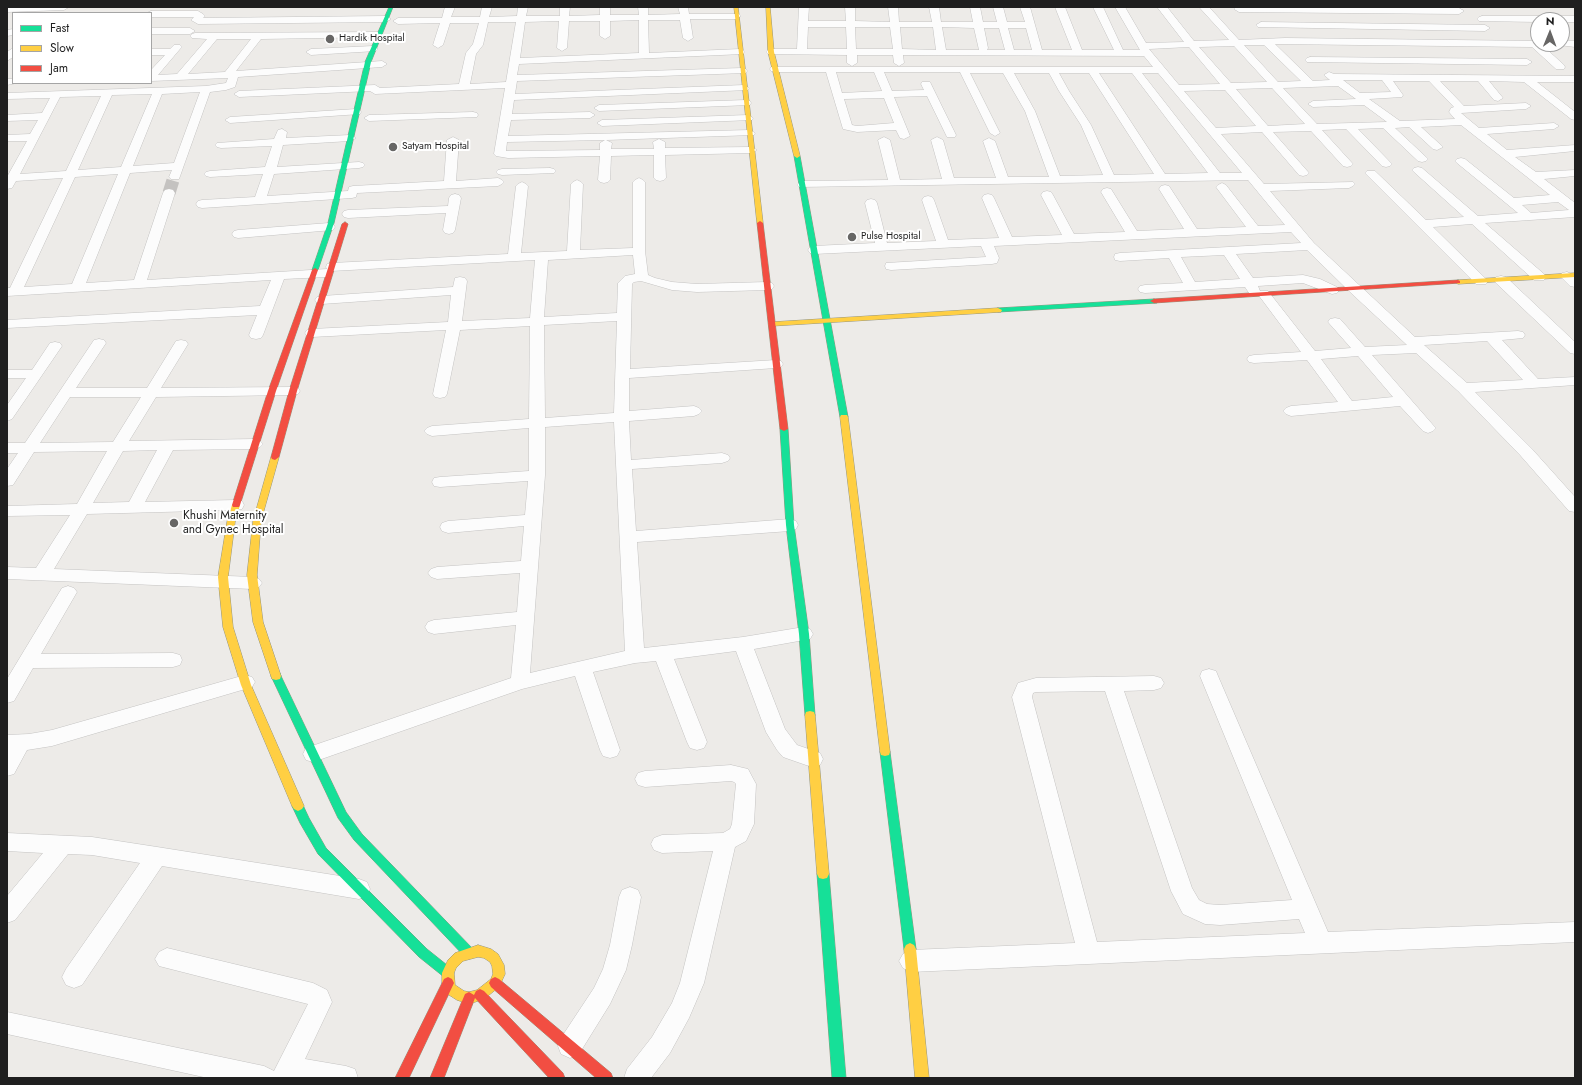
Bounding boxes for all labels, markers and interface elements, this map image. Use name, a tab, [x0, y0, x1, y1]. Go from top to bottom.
legend	[12, 12, 152, 84]
north arrow	[1530, 12, 1570, 52]
text: N	[1546, 13, 1555, 29]
text: Fast	[50, 19, 69, 37]
marker: Hardik Hospital	[324, 33, 336, 45]
place label: Hardik Hospital	[339, 33, 405, 45]
text: Slow	[50, 39, 74, 57]
text: Jam	[50, 59, 68, 77]
marker: Satyam Hospital	[387, 141, 399, 153]
place label: Satyam Hospital	[402, 141, 469, 153]
marker: Pulse Hospital	[846, 231, 858, 243]
place label: Pulse Hospital	[861, 231, 920, 243]
place label: Khushi Maternity and Gynec Hospital	[183, 509, 283, 537]
marker: Khushi Maternity and Gynec Hospital	[168, 517, 180, 529]

